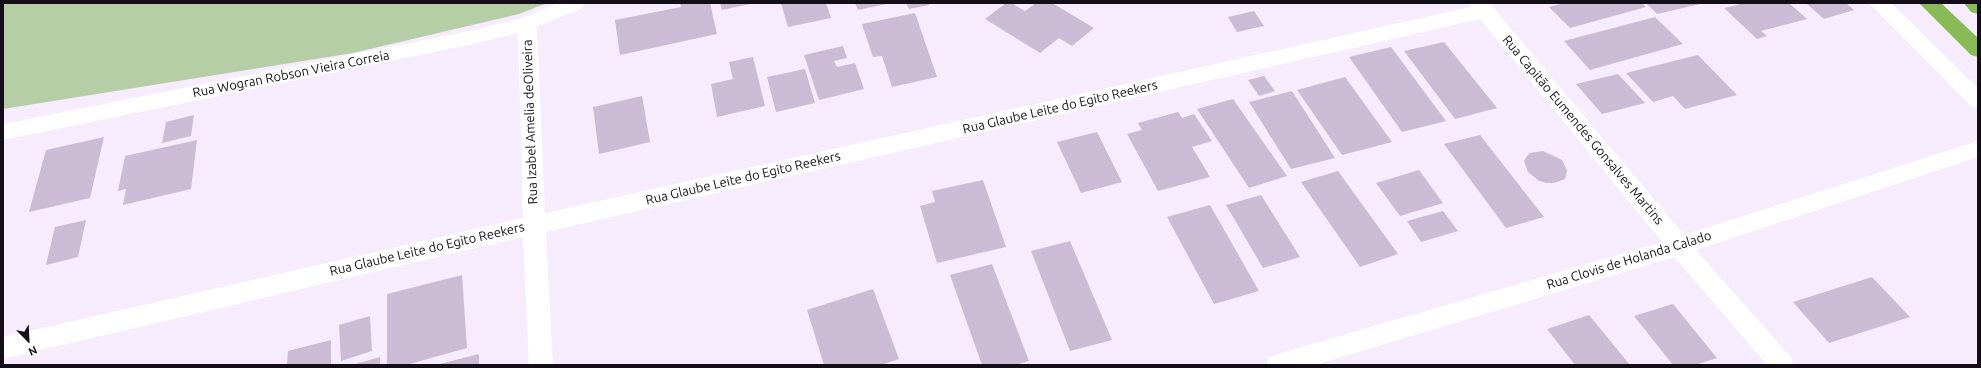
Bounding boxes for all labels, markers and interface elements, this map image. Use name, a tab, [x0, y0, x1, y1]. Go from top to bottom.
street label: Rua Capitão Eumendes Gonsalves Martins	[1499, 32, 1667, 228]
street label: Rua Izabel Amelia deOliveira	[519, 39, 541, 205]
street label: Rua Wogran Robson Vieira Correia	[191, 47, 391, 101]
street label: Rua Glaube Leite do Egito Reekers	[961, 77, 1159, 137]
street label: Rua Glaube Leite do Egito Reekers	[644, 148, 842, 208]
street label: Rua Glaube Leite do Egito Reekers	[328, 219, 526, 279]
street label: Rua Clovis de Holanda Calado	[1545, 227, 1713, 293]
north arrow	[8, 320, 48, 360]
text: N	[27, 344, 39, 358]

